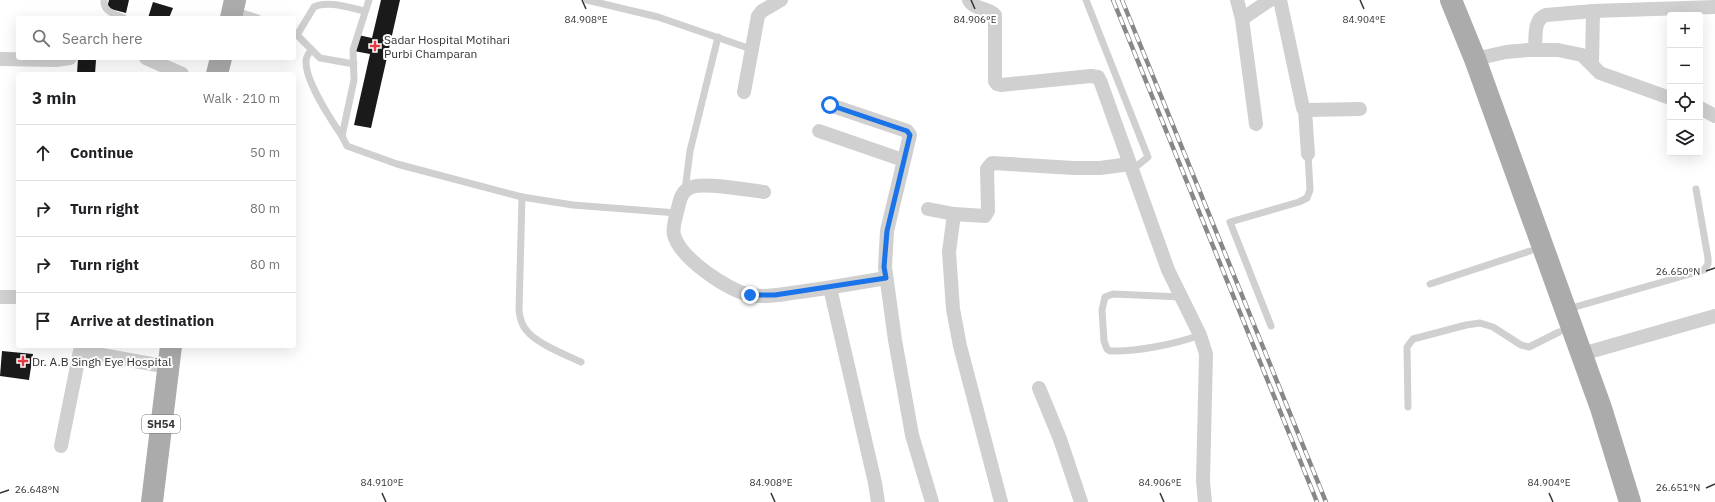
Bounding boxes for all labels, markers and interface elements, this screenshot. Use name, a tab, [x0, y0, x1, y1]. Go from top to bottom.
map controls	[1667, 12, 1703, 156]
button: +	[1667, 12, 1703, 48]
text: 84.908°E	[564, 13, 608, 26]
text: 84.906°E	[953, 13, 997, 26]
text: 84.904°E	[1342, 13, 1386, 26]
search box	[16, 16, 296, 60]
icon: search	[30, 27, 52, 49]
text: Search here	[62, 29, 142, 48]
place label: Sadar Hospital Motihari Purbi Champaran	[384, 32, 510, 61]
marker: Sadar Hospital Motihari Purbi Champaran	[369, 40, 381, 52]
button: −	[1667, 48, 1703, 84]
button: locate	[1667, 84, 1703, 120]
text: 3 min	[32, 87, 76, 109]
text: Walk · 210 m	[203, 90, 280, 107]
route start	[821, 96, 839, 114]
button: layers	[1667, 120, 1703, 156]
icon: ahead	[32, 142, 54, 164]
text: Continue	[70, 143, 134, 162]
text: 50 m	[250, 144, 280, 161]
icon: right	[32, 198, 54, 220]
text: Turn right	[70, 199, 139, 218]
text: 80 m	[250, 200, 280, 217]
icon: right	[32, 254, 54, 276]
text: Turn right	[70, 255, 139, 274]
text: 80 m	[250, 256, 280, 273]
text: 26.650°N	[1656, 265, 1700, 278]
route end	[741, 286, 759, 304]
icon: arrive	[32, 310, 54, 332]
text: Arrive at destination	[70, 311, 214, 330]
place label: Dr. A.B Singh Eye Hospital	[32, 354, 171, 369]
marker: Dr. A.B Singh Eye Hospital	[17, 355, 29, 367]
road number: SH54	[142, 415, 180, 433]
text: 84.910°E	[360, 476, 404, 489]
text: 84.908°E	[749, 476, 793, 489]
text: 84.906°E	[1138, 476, 1182, 489]
text: 84.904°E	[1527, 476, 1571, 489]
text: 26.651°N	[1656, 481, 1700, 494]
text: 26.648°N	[15, 483, 59, 496]

